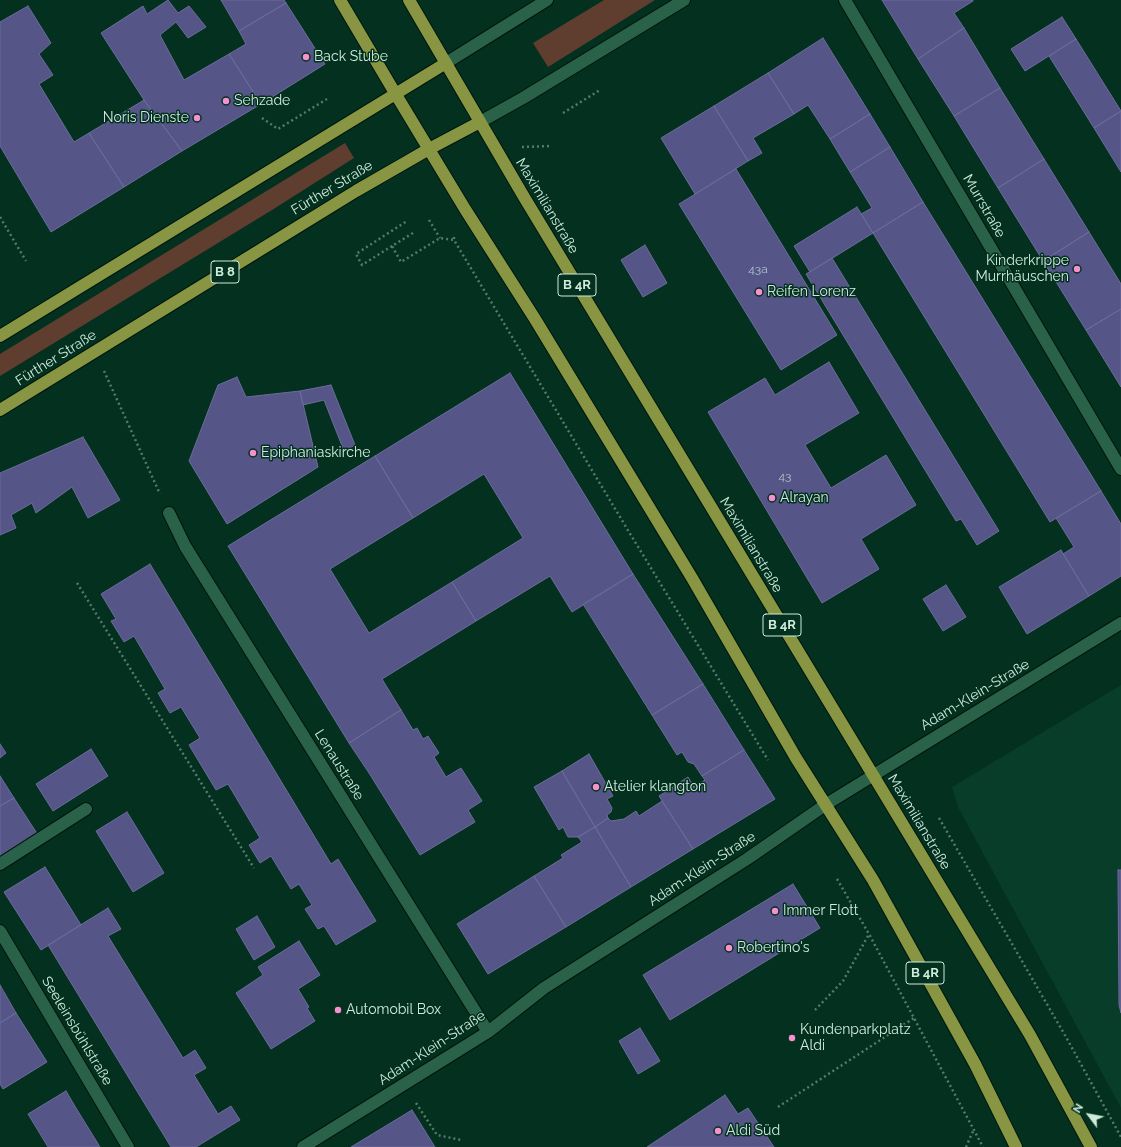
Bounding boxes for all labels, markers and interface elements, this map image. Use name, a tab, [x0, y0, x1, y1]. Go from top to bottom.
place label: Back Stube	[314, 49, 388, 65]
marker: Back Stube	[301, 52, 311, 62]
place label: Sehzade	[234, 93, 290, 109]
marker: Sehzade	[221, 96, 231, 106]
place label: Noris Dienste	[103, 110, 189, 126]
marker: Noris Dienste	[192, 113, 202, 123]
street label: Maximilianstraße	[512, 155, 582, 257]
street label: Fürther Straße	[288, 157, 376, 219]
street label: Murrstraße	[959, 171, 1009, 241]
place label: Kinderkrippe Murrhäuschen	[975, 253, 1069, 286]
road number: B 8	[211, 261, 239, 283]
house number: 43a	[748, 262, 768, 276]
marker: Kinderkrippe Murrhäuschen	[1072, 264, 1082, 274]
road number: B 4R	[558, 274, 596, 296]
place label: Reifen Lorenz	[767, 284, 856, 300]
marker: Reifen Lorenz	[754, 287, 764, 297]
street label: Fürther Straße	[13, 326, 99, 390]
place label: Epiphaniaskirche	[261, 445, 370, 461]
marker: Epiphaniaskirche	[248, 448, 258, 458]
house number: 43	[779, 469, 791, 483]
place label: Alrayan	[780, 490, 829, 506]
marker: Alrayan	[767, 493, 777, 503]
street label: Maximilianstraße	[716, 494, 786, 596]
road number: B 4R	[763, 614, 801, 636]
street label: Adam-Klein-Straße	[918, 656, 1032, 734]
street label: Lenaustraße	[311, 727, 367, 803]
street label: Maximilianstraße	[884, 771, 954, 873]
place label: Atelier klangton	[604, 779, 706, 795]
marker: Atelier klangton	[591, 782, 601, 792]
street label: Adam-Klein-Straße	[645, 828, 759, 910]
place label: Immer Flott	[783, 903, 859, 919]
marker: Immer Flott	[770, 906, 780, 916]
place label: Robertino's	[737, 940, 809, 956]
marker: Robertino's	[724, 943, 734, 953]
road number: B 4R	[906, 962, 944, 984]
street label: Seeleinsbühlstraße	[38, 974, 116, 1088]
place label: Automobil Box	[346, 1002, 441, 1018]
marker: Automobil Box	[333, 1005, 343, 1015]
street label: Adam-Klein-Straße	[375, 1007, 489, 1089]
place label: Kundenparkplatz Aldi	[800, 1022, 911, 1054]
marker: Kundenparkplatz Aldi	[787, 1033, 797, 1043]
north arrow	[1069, 1095, 1109, 1135]
text: N	[1071, 1101, 1086, 1115]
place label: Aldi Süd	[726, 1123, 780, 1139]
marker: Aldi Süd	[713, 1126, 723, 1136]

